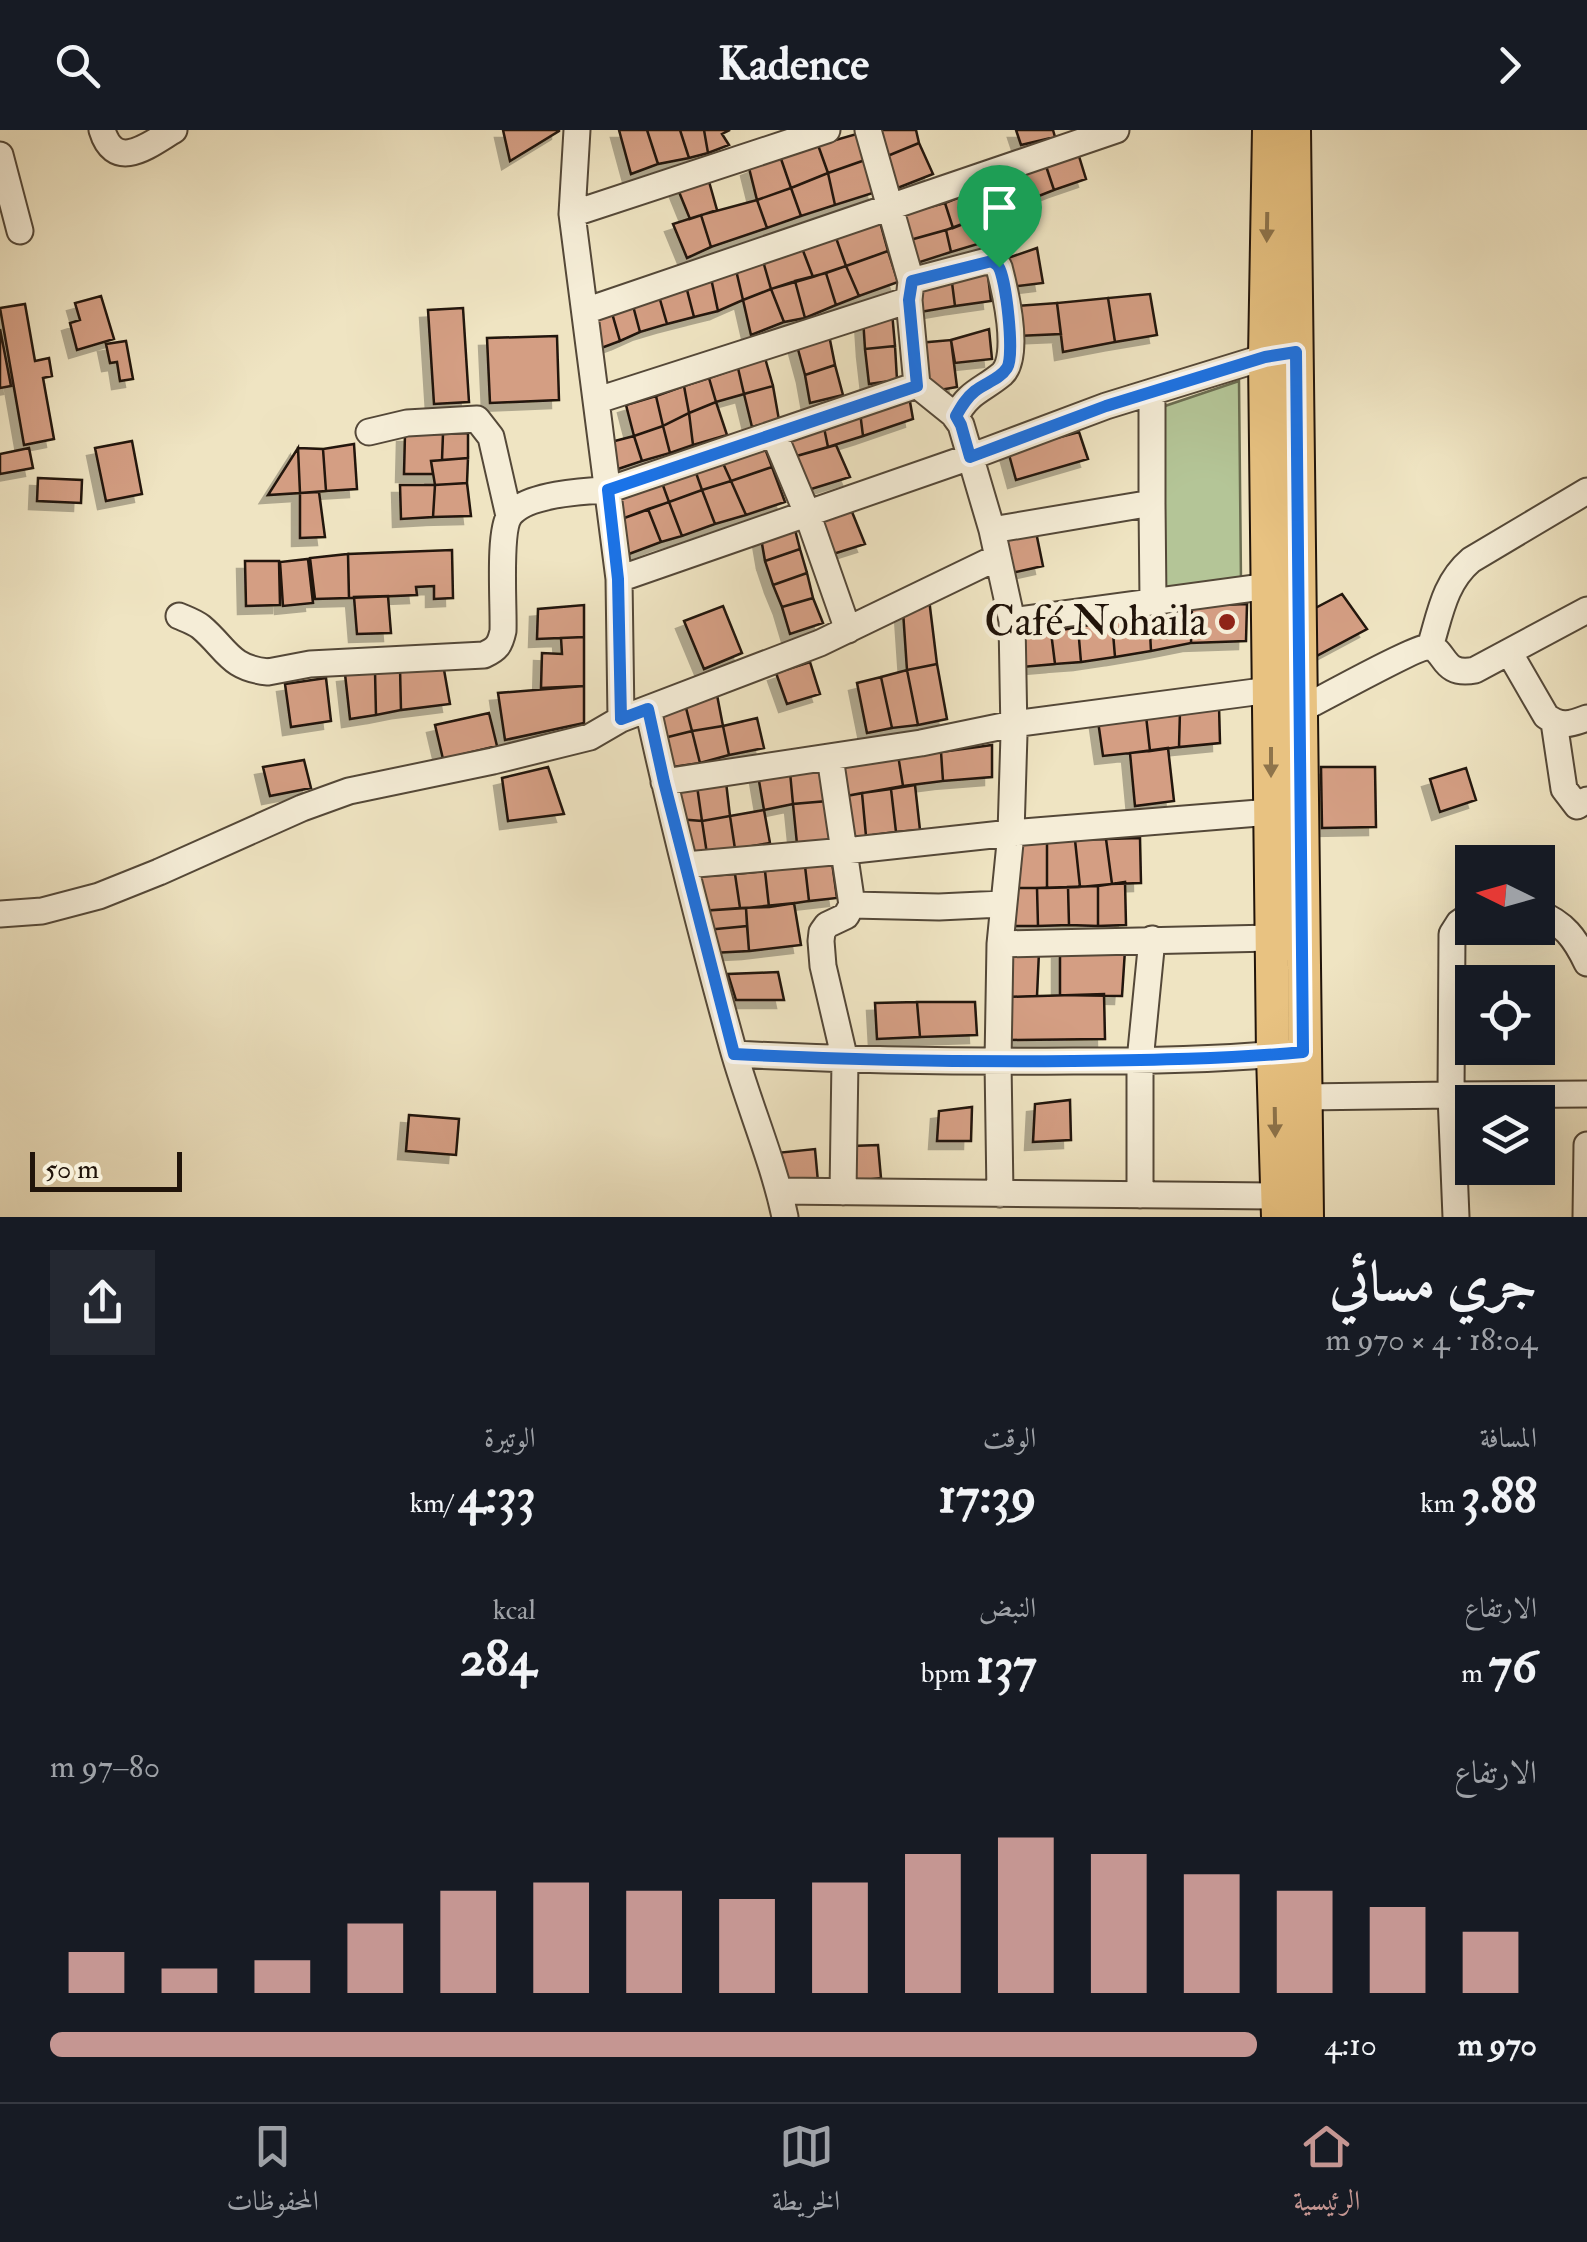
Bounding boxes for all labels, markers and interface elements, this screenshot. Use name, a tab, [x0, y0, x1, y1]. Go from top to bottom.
text: Kadence	[718, 37, 869, 93]
icon: search	[50, 38, 105, 93]
icon: forward	[1482, 38, 1537, 93]
pin	[957, 165, 1042, 268]
icon: arrive	[972, 180, 1027, 235]
one-way arrow	[1259, 212, 1275, 244]
place label: Café Nohaila	[984, 596, 1208, 648]
marker: Café Nohaila	[1216, 611, 1238, 633]
one-way arrow	[1263, 747, 1279, 779]
north arrow	[1455, 845, 1555, 945]
map controls	[1455, 845, 1555, 1185]
button: locate	[1455, 965, 1555, 1065]
button: layers	[1455, 1085, 1555, 1185]
one-way arrow	[1267, 1107, 1283, 1139]
scale bar	[30, 1147, 182, 1192]
text: 50 m	[45, 1152, 99, 1187]
text: جري مسائي	[1330, 1248, 1537, 1317]
button: share	[50, 1250, 155, 1355]
text: 18:04 · 4 × 970 m	[1326, 1320, 1537, 1360]
text: الوتيرة	[484, 1421, 536, 1456]
text: الوقت	[983, 1421, 1036, 1456]
text: المسافة	[1480, 1421, 1537, 1456]
text: 4:33	[458, 1465, 536, 1528]
text: 17:39	[938, 1465, 1036, 1528]
text: 3.88	[1461, 1465, 1537, 1528]
text: /km	[410, 1486, 458, 1521]
text: km	[1420, 1486, 1461, 1521]
text: النبض	[979, 1591, 1036, 1626]
text: الارتفاع	[1464, 1591, 1537, 1626]
text: kcal	[493, 1593, 536, 1628]
text: 284	[460, 1628, 536, 1691]
text: 137	[976, 1635, 1036, 1698]
text: 76	[1489, 1635, 1537, 1698]
text: bpm	[921, 1656, 976, 1691]
text: m	[1461, 1656, 1489, 1691]
text: 80–97 m	[50, 1747, 160, 1787]
text: الارتفاع	[1454, 1753, 1537, 1793]
text: 4:10	[1324, 2025, 1377, 2065]
text: 970 m	[1458, 2025, 1537, 2065]
tab: المحفوظات	[227, 2119, 319, 2228]
tab: الخريطة	[772, 2119, 840, 2228]
tab: الرئيسية	[1293, 2119, 1360, 2228]

